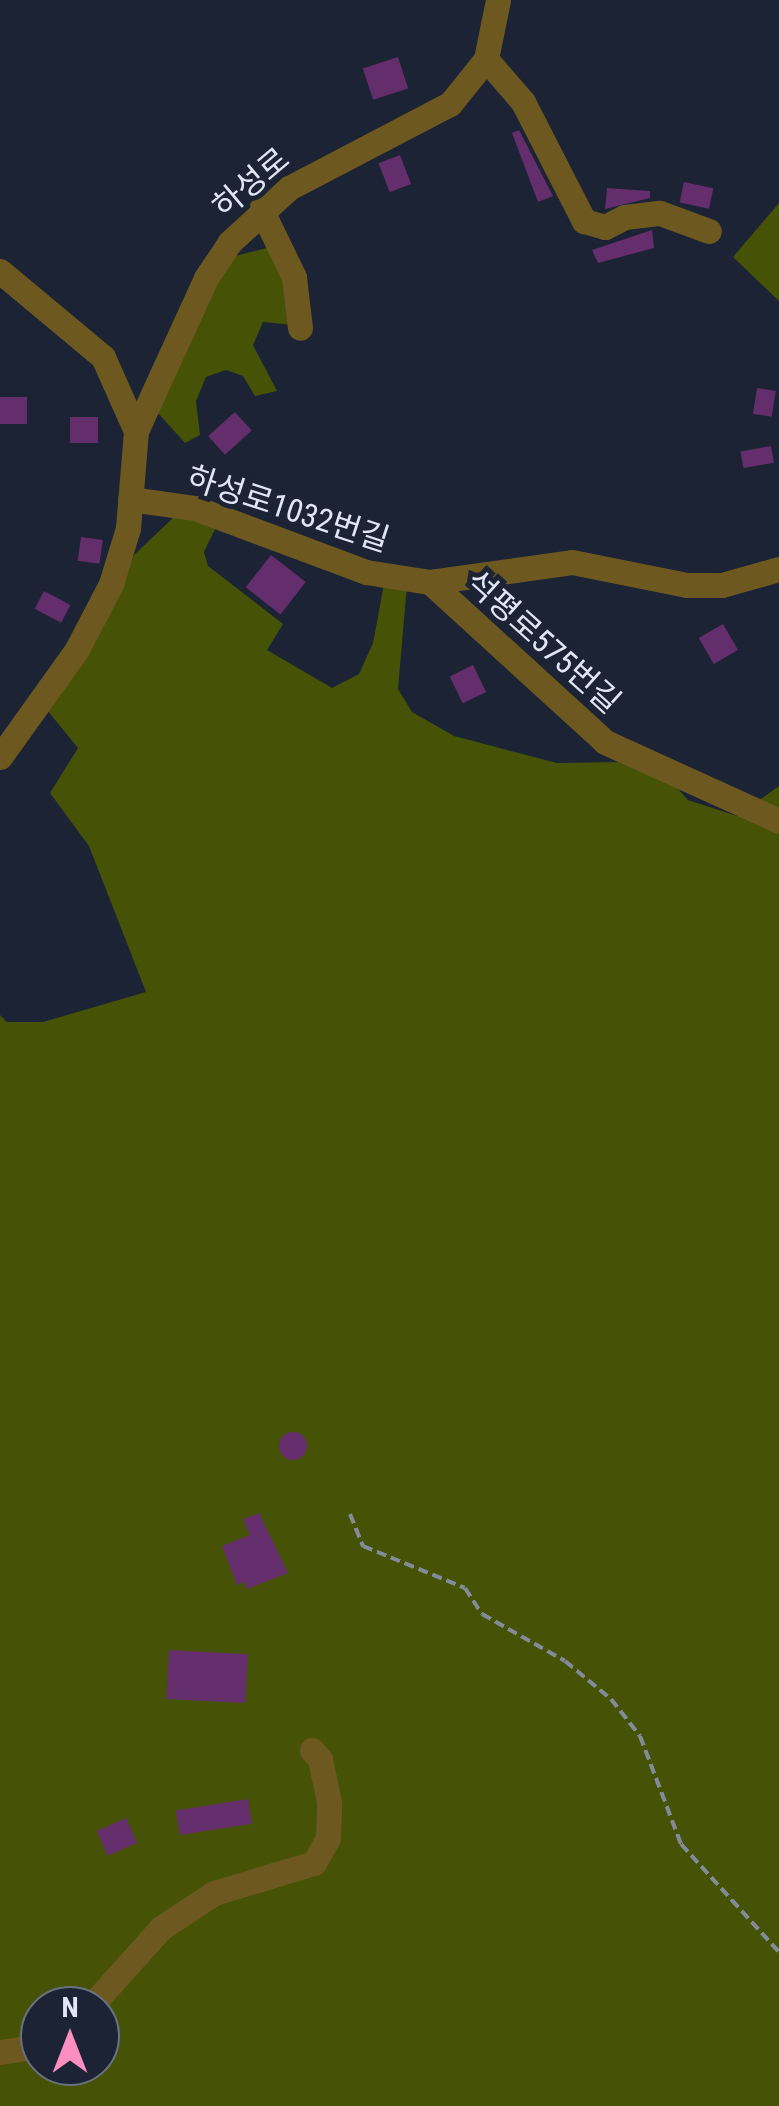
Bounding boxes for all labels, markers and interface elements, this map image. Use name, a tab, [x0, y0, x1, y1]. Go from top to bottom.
street label: 하성로	[205, 140, 297, 226]
street label: 하성로1032번길	[182, 458, 394, 560]
street label: 석평로575번길	[458, 563, 628, 721]
north arrow	[20, 1986, 120, 2086]
text: N	[61, 1991, 79, 2024]

